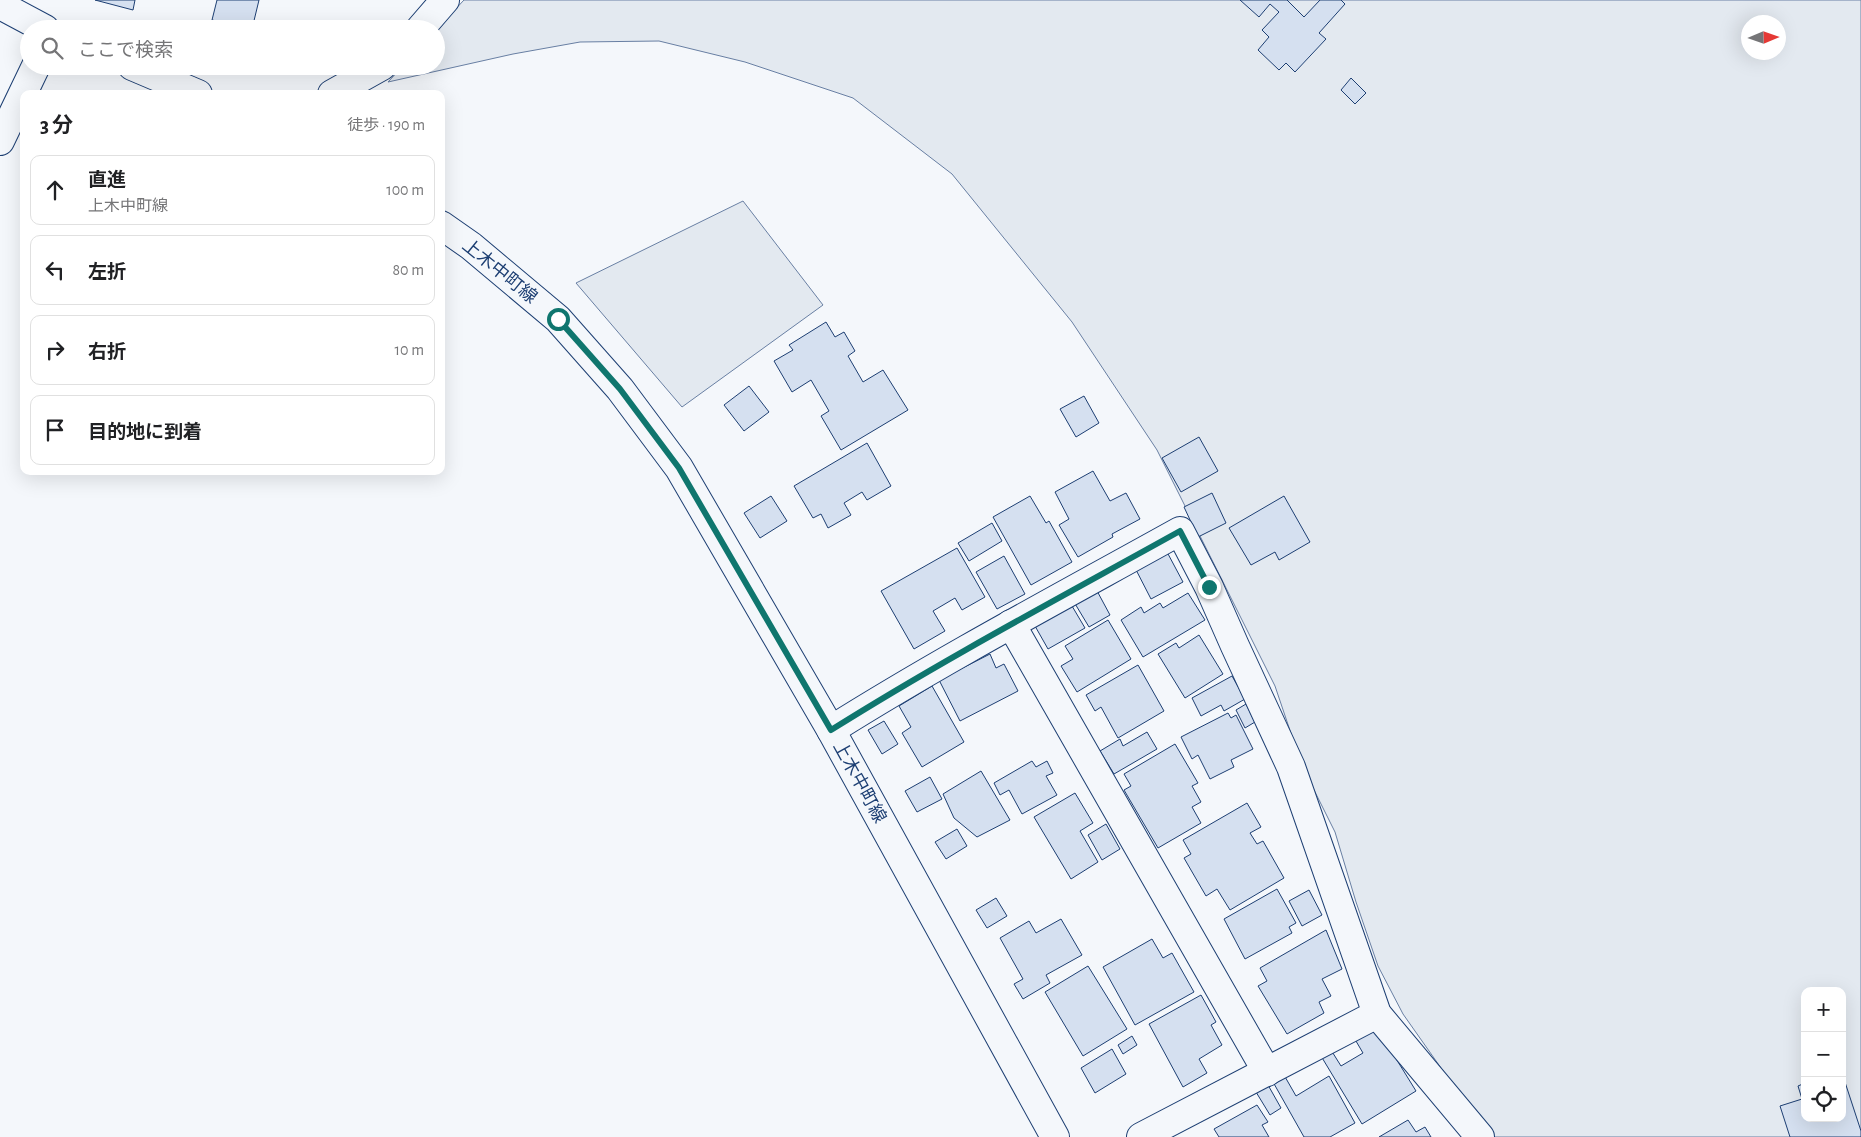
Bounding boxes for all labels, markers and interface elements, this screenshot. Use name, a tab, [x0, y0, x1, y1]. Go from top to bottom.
north arrow	[1741, 15, 1786, 60]
search box	[20, 20, 445, 75]
icon: search	[38, 34, 66, 62]
text: ここで検索	[78, 41, 173, 60]
text: 3 分	[40, 115, 73, 136]
text: 徒歩 · 190 m	[347, 117, 425, 133]
text: 直進	[88, 171, 126, 190]
icon: ahead	[41, 176, 69, 204]
text: 100 m	[386, 182, 424, 198]
text: 上木中町線	[88, 198, 168, 214]
street label: 上木中町線	[459, 235, 541, 307]
icon: left	[41, 256, 69, 284]
text: 80 m	[393, 262, 424, 278]
text: 左折	[88, 263, 126, 282]
route start	[547, 308, 570, 331]
icon: right	[41, 336, 69, 364]
text: 10 m	[395, 342, 424, 358]
text: 右折	[88, 343, 126, 362]
icon: arrive	[41, 416, 69, 444]
text: 目的地に到着	[88, 423, 202, 442]
route end	[1198, 576, 1221, 599]
street label: 上木中町線	[829, 738, 891, 826]
map controls	[1801, 987, 1846, 1122]
button: +	[1801, 987, 1846, 1032]
button: −	[1801, 1032, 1846, 1077]
button: locate	[1801, 1077, 1846, 1122]

